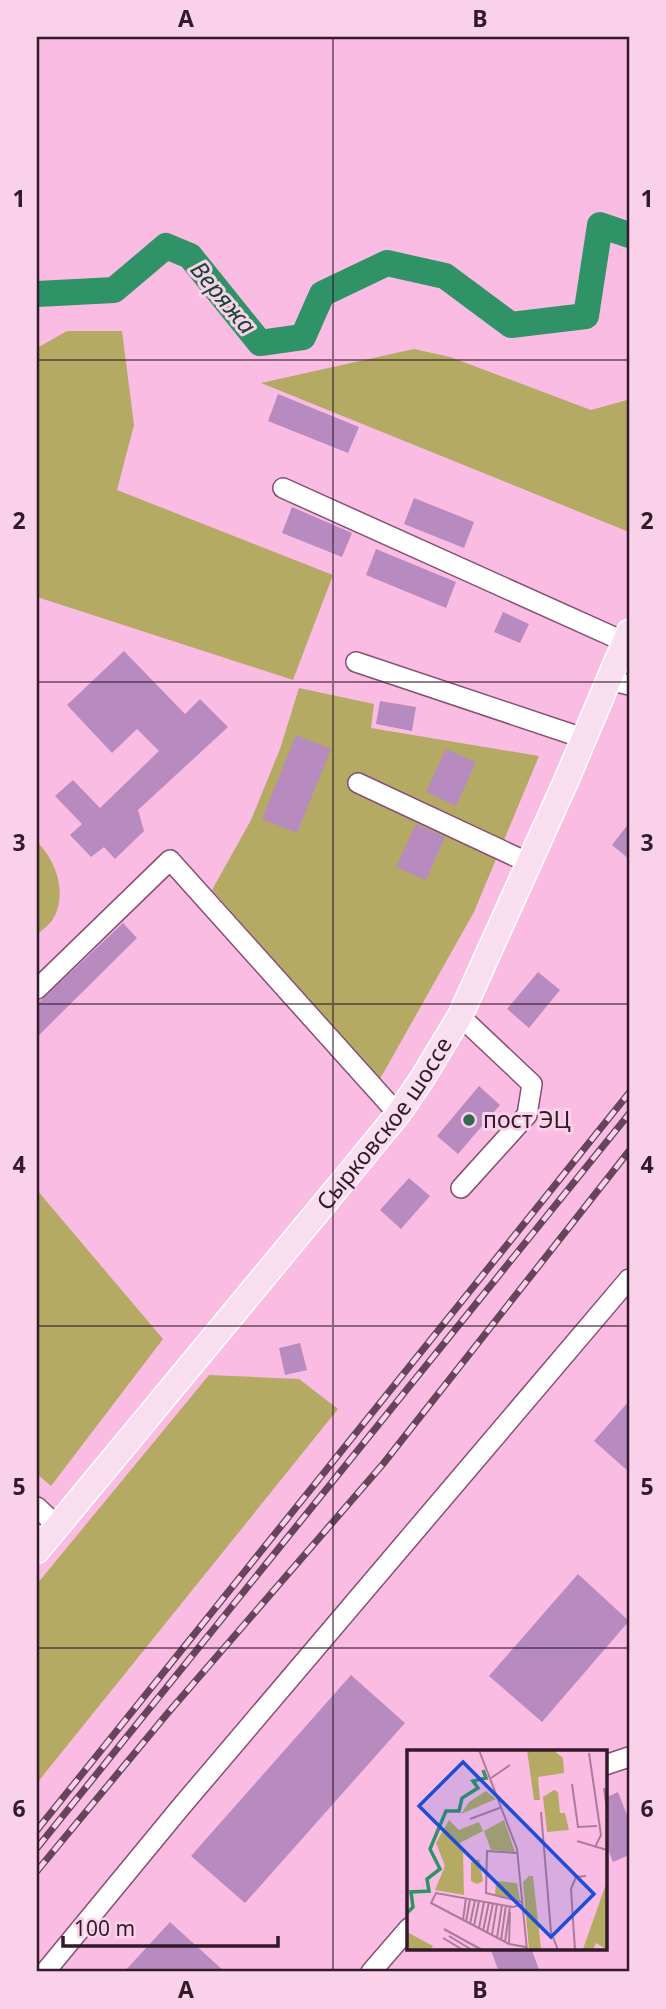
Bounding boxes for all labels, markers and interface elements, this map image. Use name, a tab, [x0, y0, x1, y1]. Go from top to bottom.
text: A	[178, 2, 194, 34]
text: B	[472, 2, 488, 34]
text: 1	[12, 182, 26, 214]
text: 1	[640, 182, 654, 214]
water label: Веряжа	[184, 254, 265, 341]
text: 2	[12, 504, 26, 536]
text: 2	[640, 504, 654, 536]
text: 3	[12, 826, 26, 858]
text: 3	[640, 826, 654, 858]
street label: Сырковское шоссе	[308, 1031, 459, 1217]
place label: пост ЭЦ	[483, 1103, 571, 1135]
marker: пост ЭЦ	[461, 1112, 477, 1128]
text: 4	[12, 1148, 26, 1180]
text: 4	[640, 1148, 654, 1180]
text: 5	[12, 1470, 26, 1502]
text: 5	[640, 1470, 654, 1502]
inset map	[407, 1750, 606, 1950]
text: 6	[12, 1792, 26, 1824]
text: 6	[640, 1792, 654, 1824]
scale bar	[63, 1904, 278, 1948]
text: 100 m	[74, 1914, 135, 1942]
text: A	[178, 1973, 194, 2005]
text: B	[472, 1973, 488, 2005]

